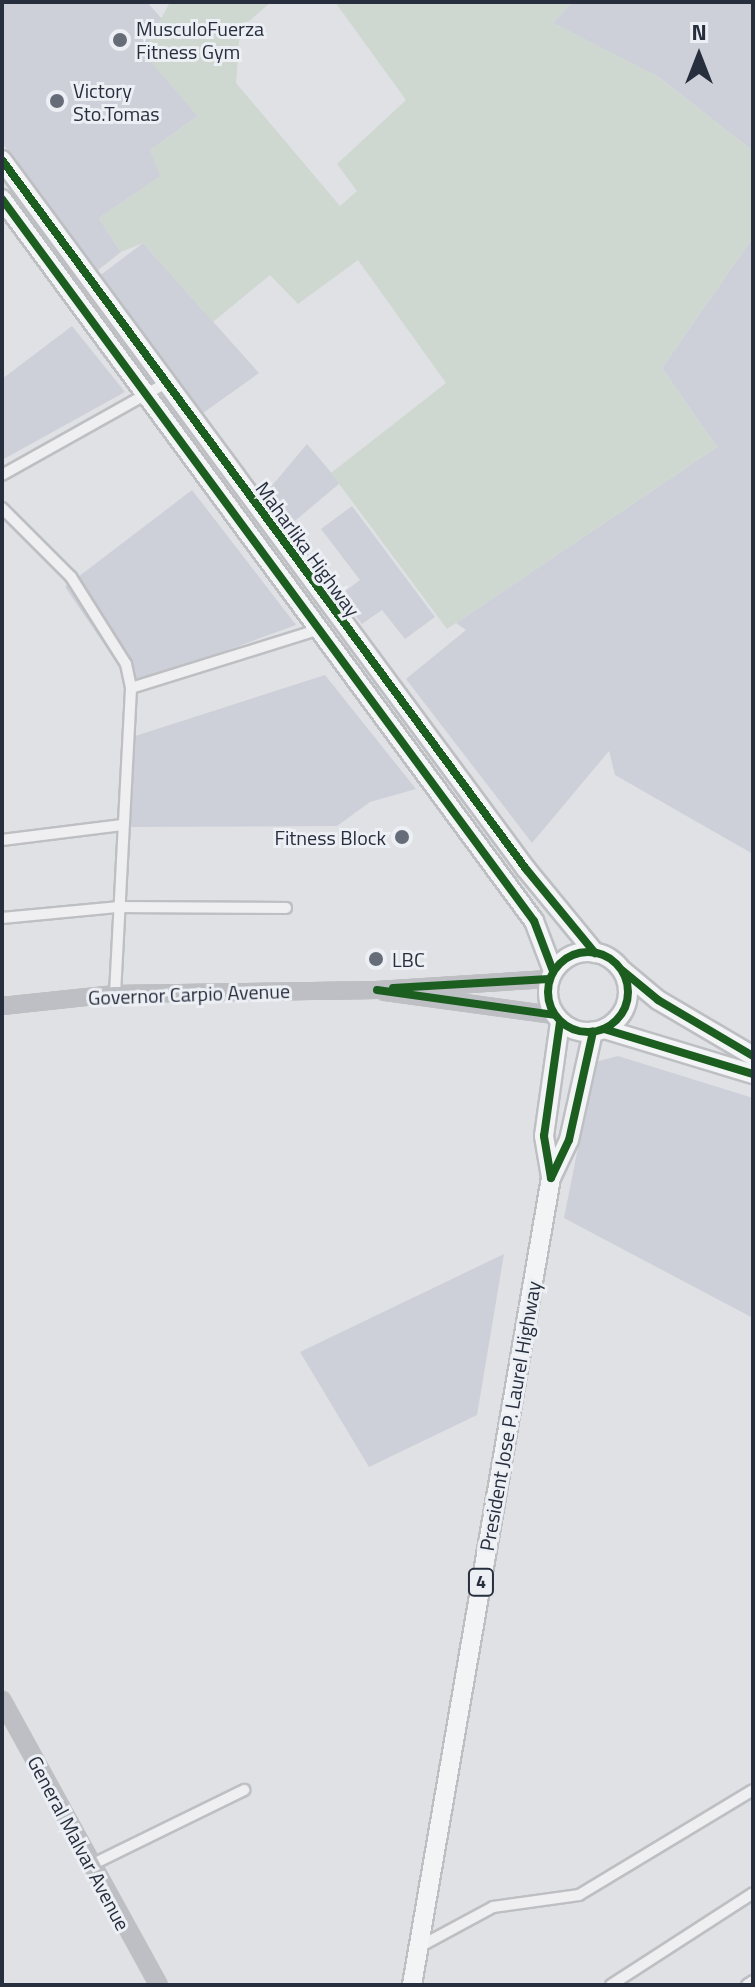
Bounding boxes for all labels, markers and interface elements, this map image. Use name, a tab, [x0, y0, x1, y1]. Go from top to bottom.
text: N	[691, 15, 707, 49]
place label: MusculoFuerza Fitness Gym	[136, 16, 264, 63]
north arrow	[659, 16, 739, 96]
marker: MusculoFuerza Fitness Gym	[111, 31, 129, 49]
place label: Victory Sto.Tomas	[73, 78, 160, 125]
marker: Victory Sto.Tomas	[48, 92, 66, 110]
street label: Maharlika Highway	[251, 477, 365, 621]
place label: Fitness Block	[274, 825, 386, 849]
marker: Fitness Block	[393, 828, 411, 846]
place label: LBC	[392, 947, 425, 971]
marker: LBC	[367, 950, 385, 968]
street label: Governor Carpio Avenue	[88, 978, 290, 1010]
street label: President Jose P. Laurel Highway	[474, 1279, 546, 1553]
road number: 4	[467, 1568, 495, 1596]
street label: General Malvar Avenue	[23, 1752, 135, 1934]

